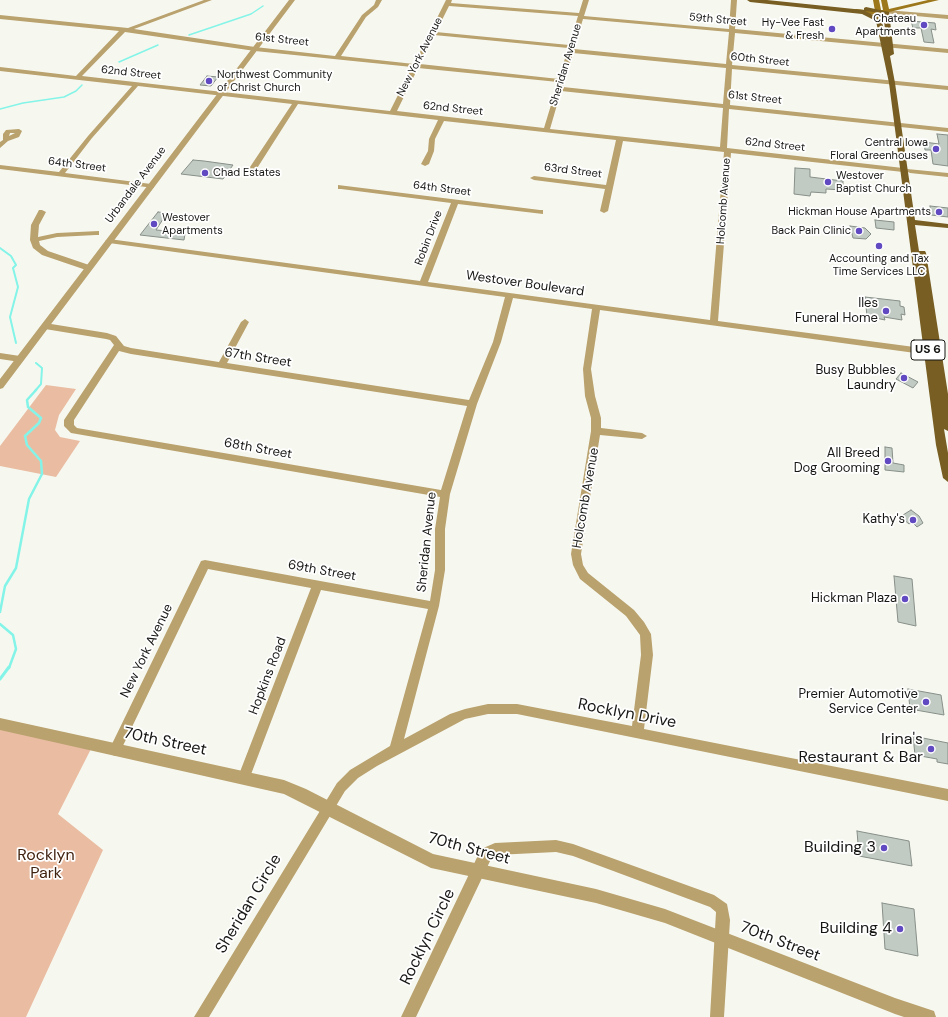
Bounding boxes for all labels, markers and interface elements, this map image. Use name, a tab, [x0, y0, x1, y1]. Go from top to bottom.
street label: 59th Street	[689, 11, 747, 29]
place label: Chateau Apartments	[855, 12, 916, 38]
street label: New York Avenue	[394, 15, 446, 99]
place label: Hy-Vee Fast & Fresh	[762, 16, 824, 42]
marker: Chateau Apartments	[919, 20, 929, 30]
street label: Sheridan Avenue	[547, 22, 585, 108]
marker: Hy-Vee Fast & Fresh	[827, 24, 837, 34]
street label: 61st Street	[254, 31, 310, 49]
street label: 60th Street	[730, 50, 790, 70]
street label: 62nd Street	[100, 63, 162, 83]
place label: Northwest Community of Christ Church	[217, 68, 332, 94]
marker: Northwest Community of Christ Church	[204, 76, 214, 86]
street label: 61st Street	[727, 89, 783, 107]
street label: 62nd Street	[422, 99, 484, 119]
street label: 62nd Street	[744, 135, 806, 155]
place label: Central Iowa Floral Greenhouses	[830, 136, 928, 162]
street label: Urbandale Avenue	[103, 144, 169, 226]
marker: Central Iowa Floral Greenhouses	[931, 144, 941, 154]
street label: 64th Street	[47, 155, 107, 175]
street label: Holcomb Avenue	[714, 158, 734, 244]
street label: 63rd Street	[543, 161, 603, 181]
place label: Chad Estates	[213, 166, 281, 180]
marker: Chad Estates	[200, 168, 210, 178]
place label: Westover Baptist Church	[836, 169, 912, 195]
marker: Westover Baptist Church	[823, 177, 833, 187]
street label: 64th Street	[412, 179, 472, 199]
place label: Hickman House Apartments	[788, 205, 931, 219]
marker: Hickman House Apartments	[934, 207, 944, 217]
street label: Robin Drive	[413, 209, 445, 267]
place label: Westover Apartments	[162, 211, 223, 237]
marker: Westover Apartments	[149, 219, 159, 229]
place label: Back Pain Clinic	[771, 224, 851, 238]
marker: Back Pain Clinic	[854, 226, 864, 236]
marker: Accounting and Tax Time Services LLC	[874, 241, 884, 251]
place label: Accounting and Tax Time Services LLC	[829, 252, 929, 278]
street label: Westover Boulevard	[465, 268, 585, 300]
place label: Iles Funeral Home	[795, 296, 878, 327]
marker: Iles Funeral Home	[881, 306, 891, 316]
road number: US 6	[911, 340, 945, 360]
street label: 67th Street	[223, 345, 293, 371]
place label: Busy Bubbles Laundry	[815, 363, 896, 394]
marker: Busy Bubbles Laundry	[899, 373, 909, 383]
street label: 68th Street	[223, 435, 293, 463]
street label: Holcomb Avenue	[569, 446, 603, 550]
place label: All Breed Dog Grooming	[794, 446, 880, 477]
marker: All Breed Dog Grooming	[883, 456, 893, 466]
street label: Sheridan Avenue	[414, 491, 440, 593]
place label: Kathy's	[863, 512, 905, 528]
marker: Kathy's	[908, 515, 918, 525]
street label: 69th Street	[287, 557, 357, 585]
place label: Hickman Plaza	[811, 591, 897, 607]
marker: Hickman Plaza	[900, 594, 910, 604]
street label: New York Avenue	[118, 601, 176, 701]
street label: Hopkins Road	[246, 635, 290, 717]
place label: Premier Automotive Service Center	[798, 687, 918, 718]
street label: Rocklyn Drive	[576, 695, 678, 733]
marker: Premier Automotive Service Center	[921, 697, 931, 707]
street label: 70th Street	[122, 724, 208, 760]
place label: Irina's Restaurant & Bar	[798, 730, 923, 768]
marker: Irina's Restaurant & Bar	[926, 744, 936, 754]
street label: 70th Street	[426, 829, 512, 869]
place label: Building 3	[804, 838, 876, 858]
marker: Building 3	[879, 843, 889, 853]
park label: Rocklyn Park	[17, 846, 75, 884]
street label: Sheridan Circle	[212, 851, 286, 957]
street label: Rocklyn Circle	[396, 886, 460, 988]
street label: 70th Street	[737, 918, 823, 966]
place label: Building 4	[820, 919, 892, 939]
marker: Building 4	[895, 924, 905, 934]

